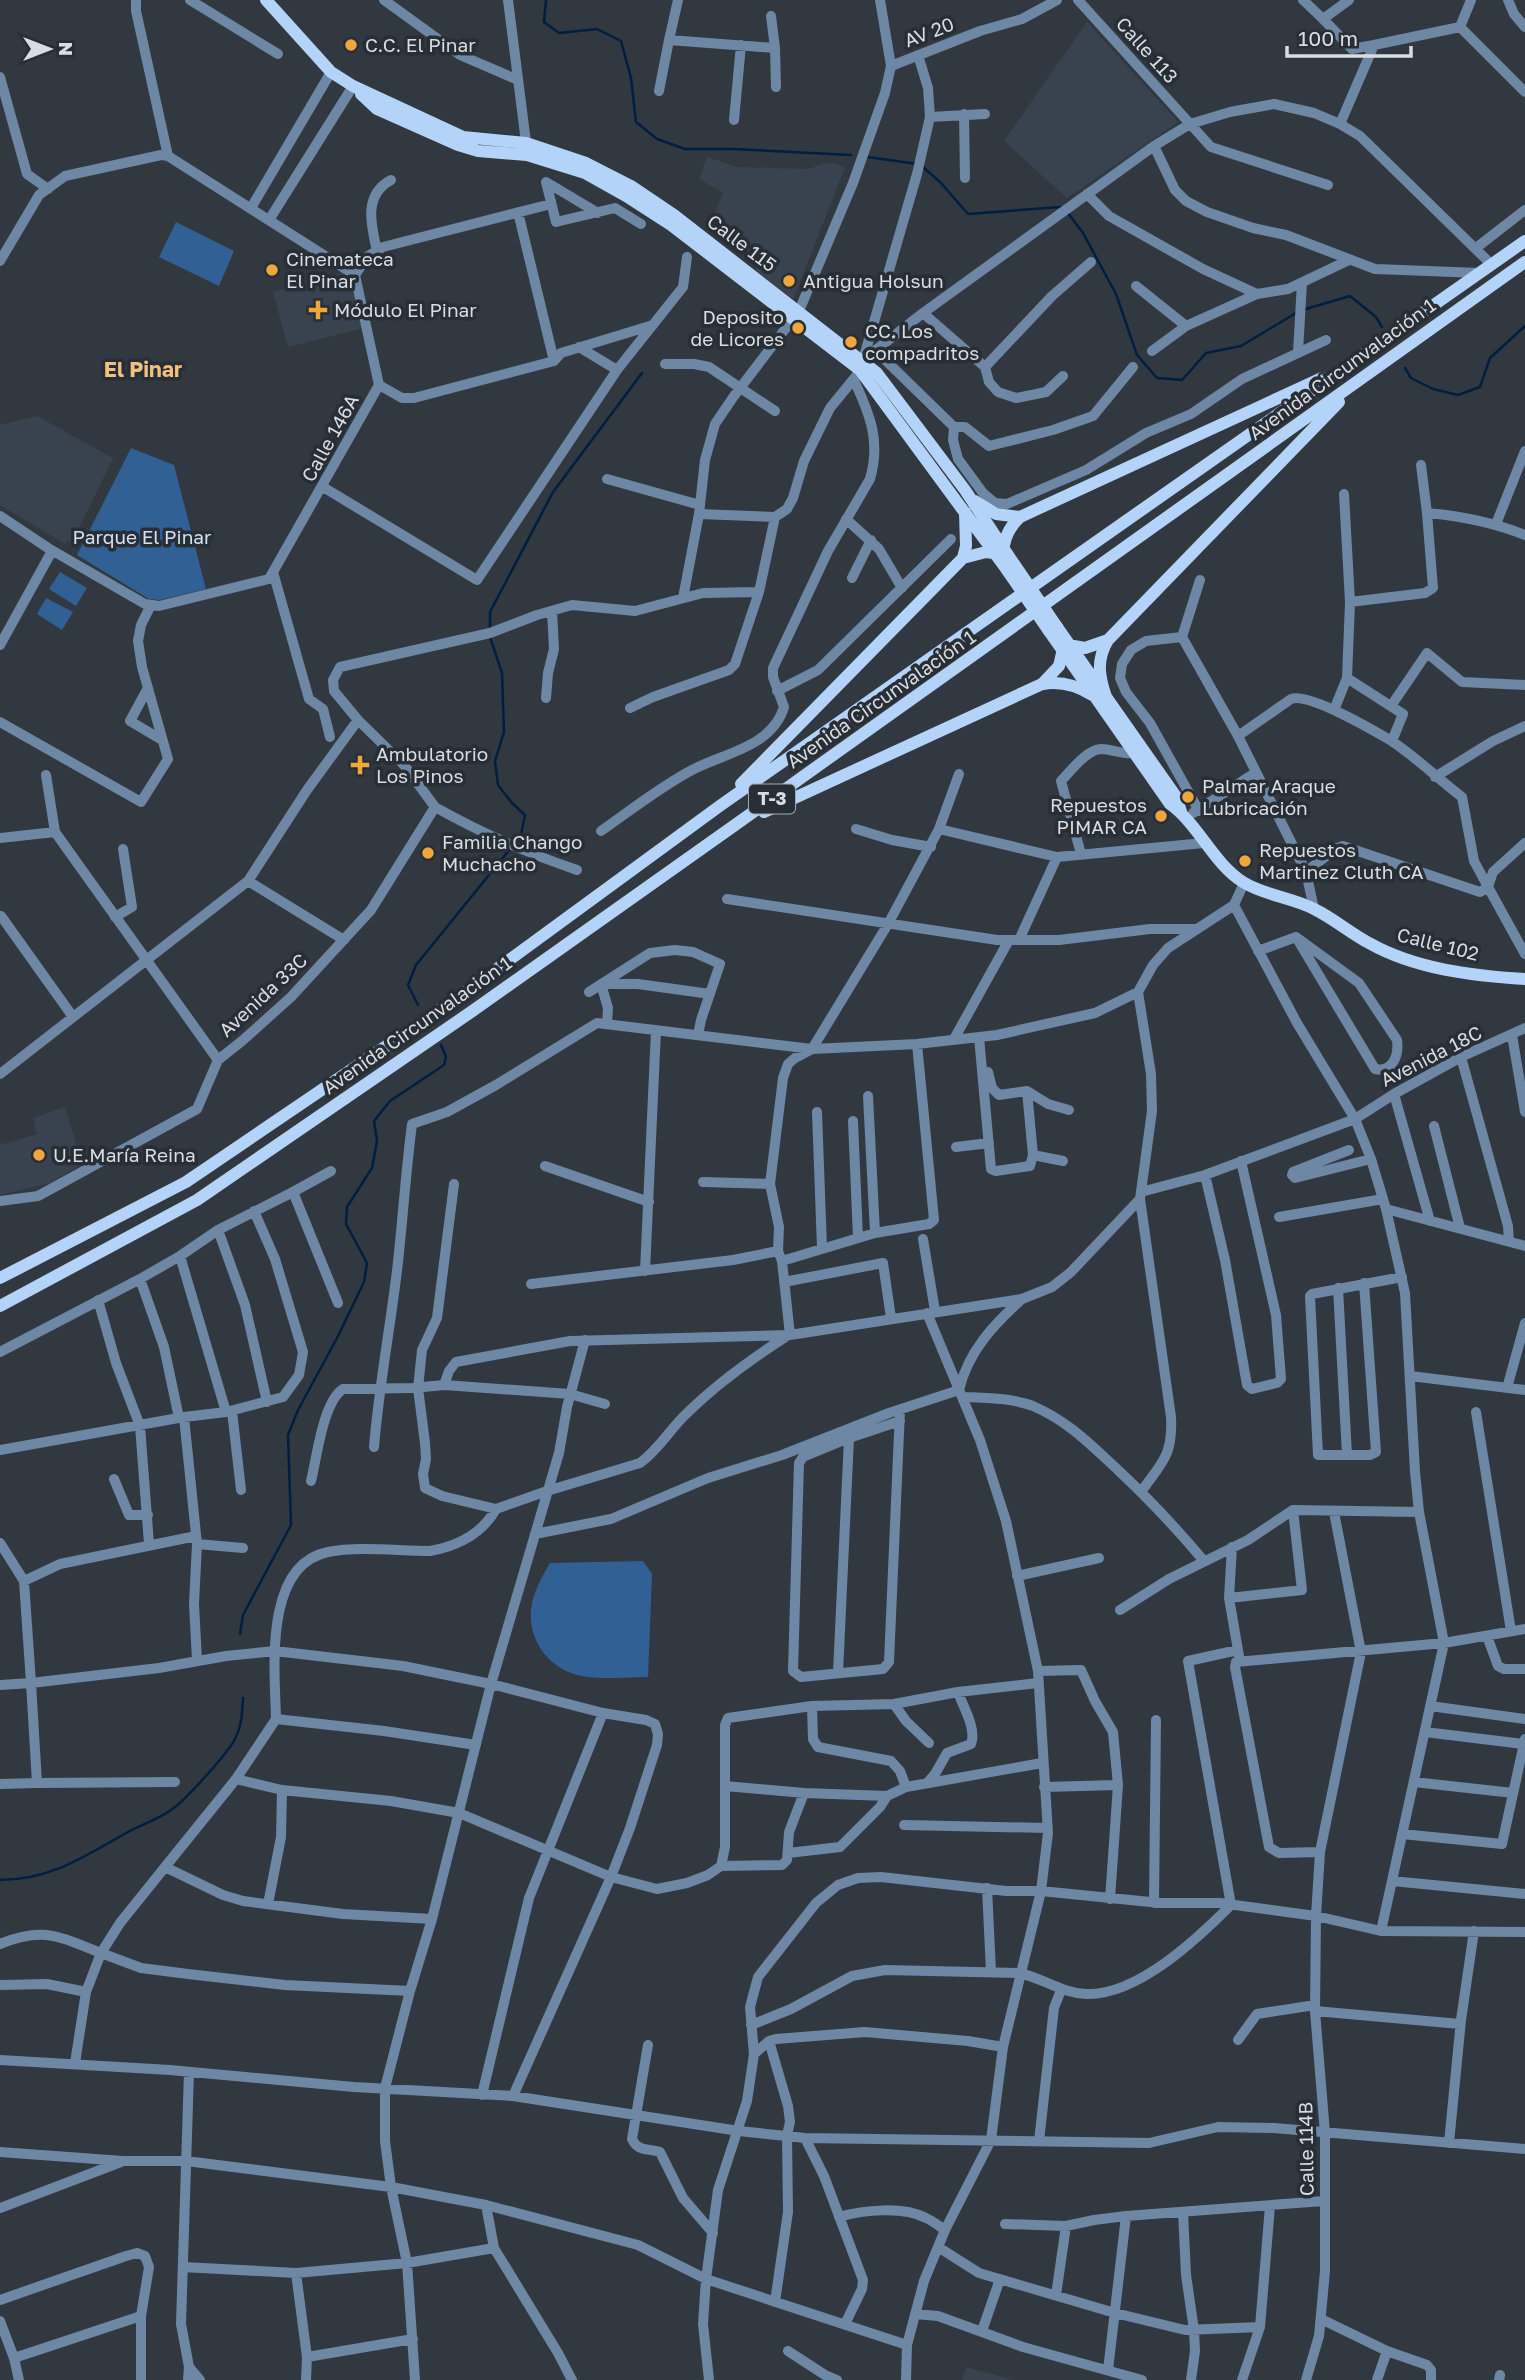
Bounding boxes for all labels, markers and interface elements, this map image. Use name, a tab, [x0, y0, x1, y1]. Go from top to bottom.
street label: AV 20	[901, 12, 957, 51]
street label: Calle 113	[1112, 12, 1183, 87]
north arrow	[14, 14, 84, 84]
scale bar	[1287, 14, 1411, 58]
text: 100 m	[1298, 25, 1358, 51]
place label: C.C. El Pinar	[365, 33, 476, 56]
marker: C.C. El Pinar	[343, 37, 359, 53]
text: N	[55, 42, 78, 56]
street label: Calle 115	[703, 209, 782, 276]
place label: Cinemateca El Pinar	[286, 247, 394, 292]
marker: Cinemateca El Pinar	[264, 262, 280, 278]
place label: Antigua Holsun	[803, 269, 944, 292]
marker: Antigua Holsun	[781, 273, 797, 289]
street label: Avenida Circunvalación 1	[1244, 293, 1440, 444]
place label: Módulo El Pinar	[334, 298, 477, 321]
marker: Módulo El Pinar	[308, 300, 328, 320]
place label: Deposito de Licores	[691, 305, 784, 350]
place label: CC. Los compadritos	[865, 319, 979, 364]
marker: Deposito de Licores	[790, 320, 806, 336]
marker: CC. Los compadritos	[843, 334, 859, 350]
district label: El Pinar	[104, 356, 182, 382]
street label: Calle 146A	[296, 390, 363, 486]
park label: Parque El Pinar	[73, 525, 212, 548]
street label: Avenida Circunvalación 1	[782, 625, 980, 773]
place label: Ambulatorio Los Pinos	[376, 742, 488, 787]
marker: Ambulatorio Los Pinos	[350, 755, 370, 775]
place label: Palmar Araque Lubricación	[1202, 774, 1336, 819]
road number: T-3	[749, 784, 795, 814]
marker: Palmar Araque Lubricación	[1180, 789, 1196, 805]
place label: Repuestos PIMAR CA	[1050, 793, 1147, 838]
marker: Repuestos PIMAR CA	[1153, 808, 1169, 824]
place label: Familia Chango Muchacho	[442, 830, 582, 875]
place label: Repuestos Martinez Cluth CA	[1259, 838, 1424, 883]
marker: Familia Chango Muchacho	[420, 845, 436, 861]
marker: Repuestos Martinez Cluth CA	[1237, 853, 1253, 869]
street label: Calle 102	[1395, 922, 1481, 965]
street label: Avenida 33C	[214, 948, 311, 1041]
street label: Avenida Circunvalación 1	[318, 951, 516, 1099]
street label: Avenida 18C	[1376, 1020, 1485, 1091]
place label: U.E.María Reina	[53, 1143, 196, 1166]
marker: U.E.María Reina	[31, 1147, 47, 1163]
street label: Calle 114B	[1293, 2102, 1318, 2196]

